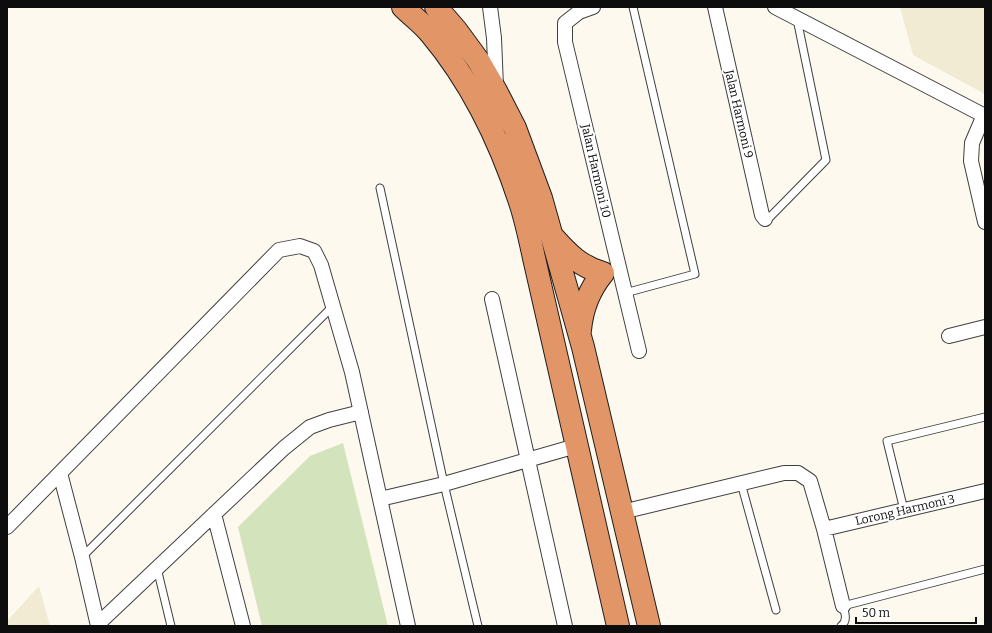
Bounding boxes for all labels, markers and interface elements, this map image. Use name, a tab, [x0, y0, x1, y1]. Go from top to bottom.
street label: Jalan Harmoni 9	[722, 68, 756, 159]
street label: Jalan Harmoni 10	[578, 122, 614, 219]
street label: Lorong Harmoni 3	[854, 492, 956, 528]
scale bar	[856, 599, 976, 625]
text: 50 m	[862, 606, 891, 620]

